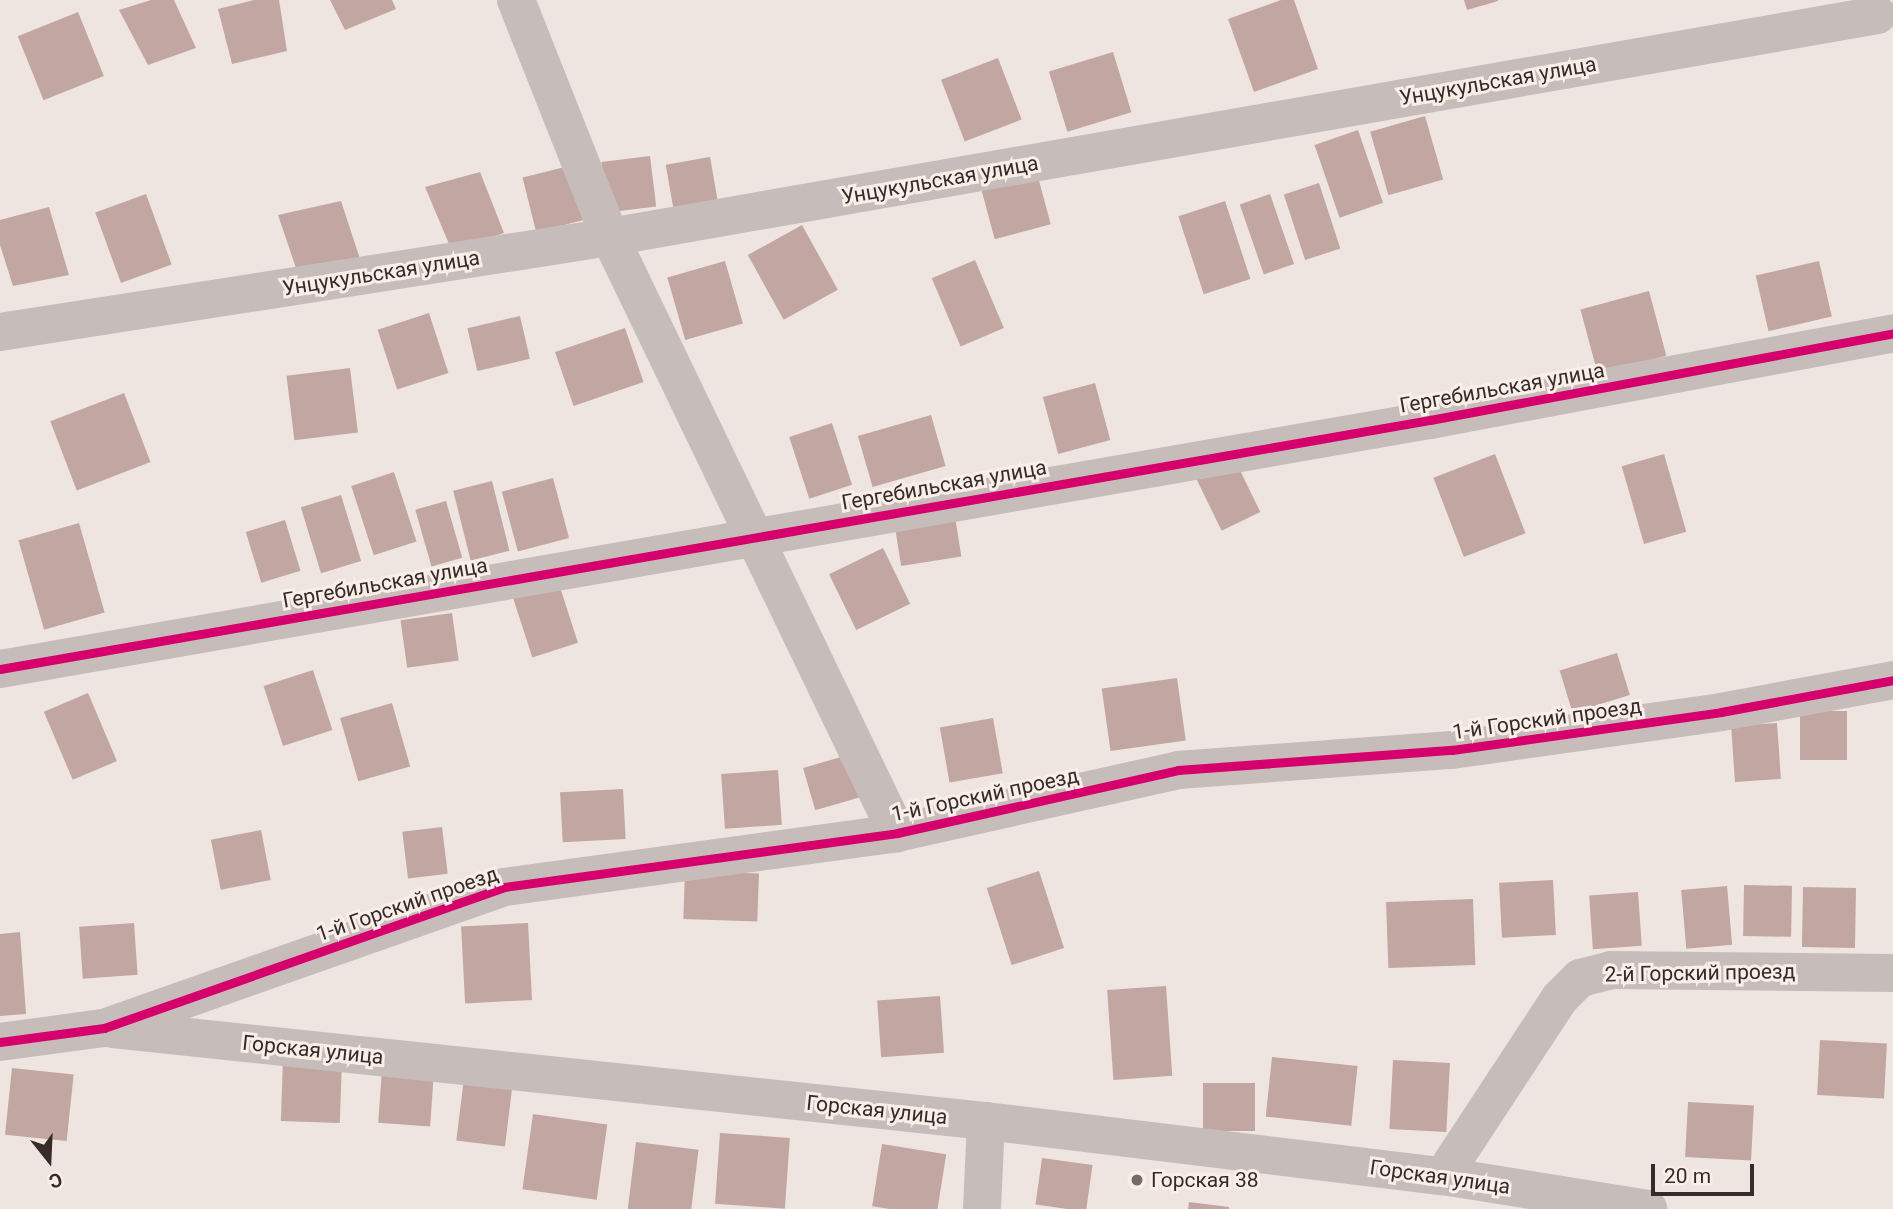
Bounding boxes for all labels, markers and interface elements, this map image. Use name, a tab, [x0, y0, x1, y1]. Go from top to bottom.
street label: Унцукульская улица	[1398, 51, 1598, 111]
street label: Унцукульская улица	[840, 150, 1040, 210]
street label: Унцукульская улица	[281, 245, 481, 301]
street label: Гергебильская улица	[1398, 358, 1606, 418]
street label: Гергебильская улица	[840, 455, 1048, 515]
street label: Гергебильская улица	[281, 553, 489, 613]
street label: 1-й Горский проезд	[1451, 693, 1643, 745]
street label: 1-й Горский проезд	[889, 763, 1081, 827]
street label: 1-й Горский проезд	[313, 861, 501, 947]
street label: 2-й Горский проезд	[1604, 959, 1796, 987]
street label: Горская улица	[241, 1030, 385, 1070]
street label: Горская улица	[805, 1090, 949, 1130]
north arrow	[14, 1125, 84, 1195]
scale bar	[1655, 1150, 1758, 1194]
street label: Горская улица	[1368, 1155, 1512, 1199]
text: 20 m	[1664, 1164, 1711, 1188]
place label: Горская 38	[1151, 1167, 1259, 1193]
text: С	[46, 1168, 65, 1193]
marker: Горская 38	[1129, 1172, 1145, 1188]

